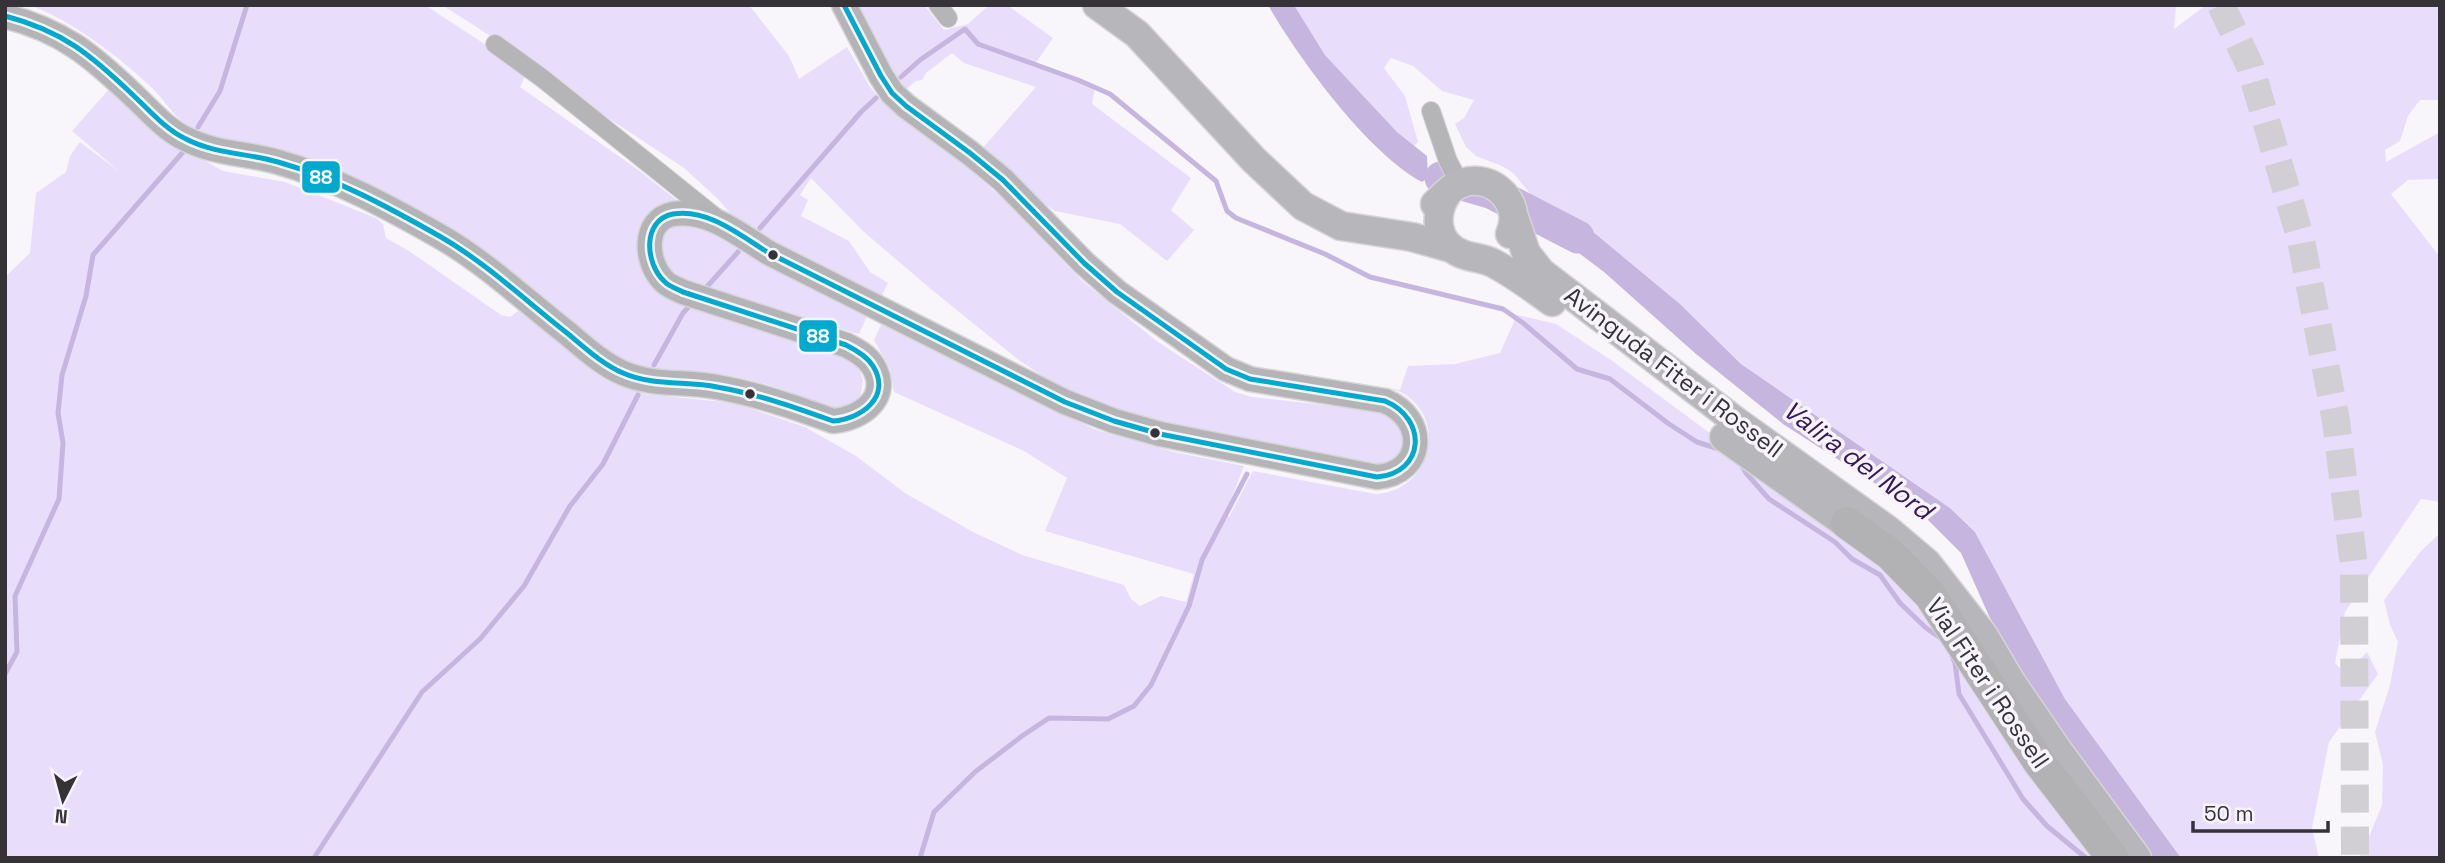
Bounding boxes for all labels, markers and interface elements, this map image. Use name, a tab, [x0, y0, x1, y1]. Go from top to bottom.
line badge: 88	[301, 160, 341, 194]
text: 88	[310, 165, 332, 190]
unlabelled marker	[766, 248, 780, 262]
street label: Avinguda Fiter i Rossell	[1558, 280, 1790, 464]
line badge: 88	[798, 319, 838, 353]
text: 88	[807, 324, 829, 349]
unlabelled marker	[743, 387, 757, 401]
water label: Valira del Nord	[1777, 393, 1942, 529]
unlabelled marker	[1148, 426, 1162, 440]
street label: Vial Fiter i Rossell	[1920, 592, 2056, 774]
north arrow	[28, 765, 98, 835]
scale bar	[2193, 790, 2328, 834]
text: 50 m	[2204, 800, 2254, 827]
text: N	[54, 803, 69, 830]

